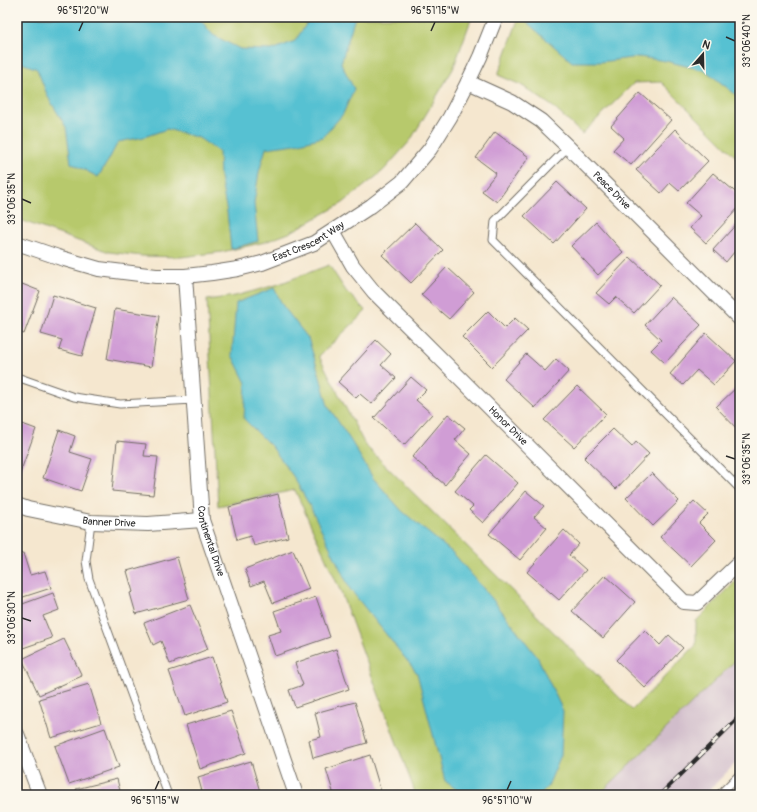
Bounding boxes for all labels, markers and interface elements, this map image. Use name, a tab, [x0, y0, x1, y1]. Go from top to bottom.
text: 96°51'20"W	[57, 5, 109, 17]
text: 96°51'15"W	[411, 5, 460, 17]
text: 33°06'40"N	[741, 14, 753, 68]
north arrow	[683, 34, 723, 74]
text: N	[701, 38, 712, 53]
street label: Peace Drive	[590, 169, 633, 212]
text: 33°06'35"N	[6, 173, 18, 225]
street label: East Crescent Way	[271, 219, 347, 264]
street label: Honor Drive	[486, 404, 530, 448]
text: 33°06'35"N	[741, 433, 753, 485]
street label: Continental Drive	[195, 505, 227, 578]
street label: Banner Drive	[81, 514, 136, 530]
text: 33°06'30"N	[6, 591, 18, 645]
text: 96°51'15"W	[131, 795, 180, 807]
text: 96°51'10"W	[482, 795, 532, 807]

